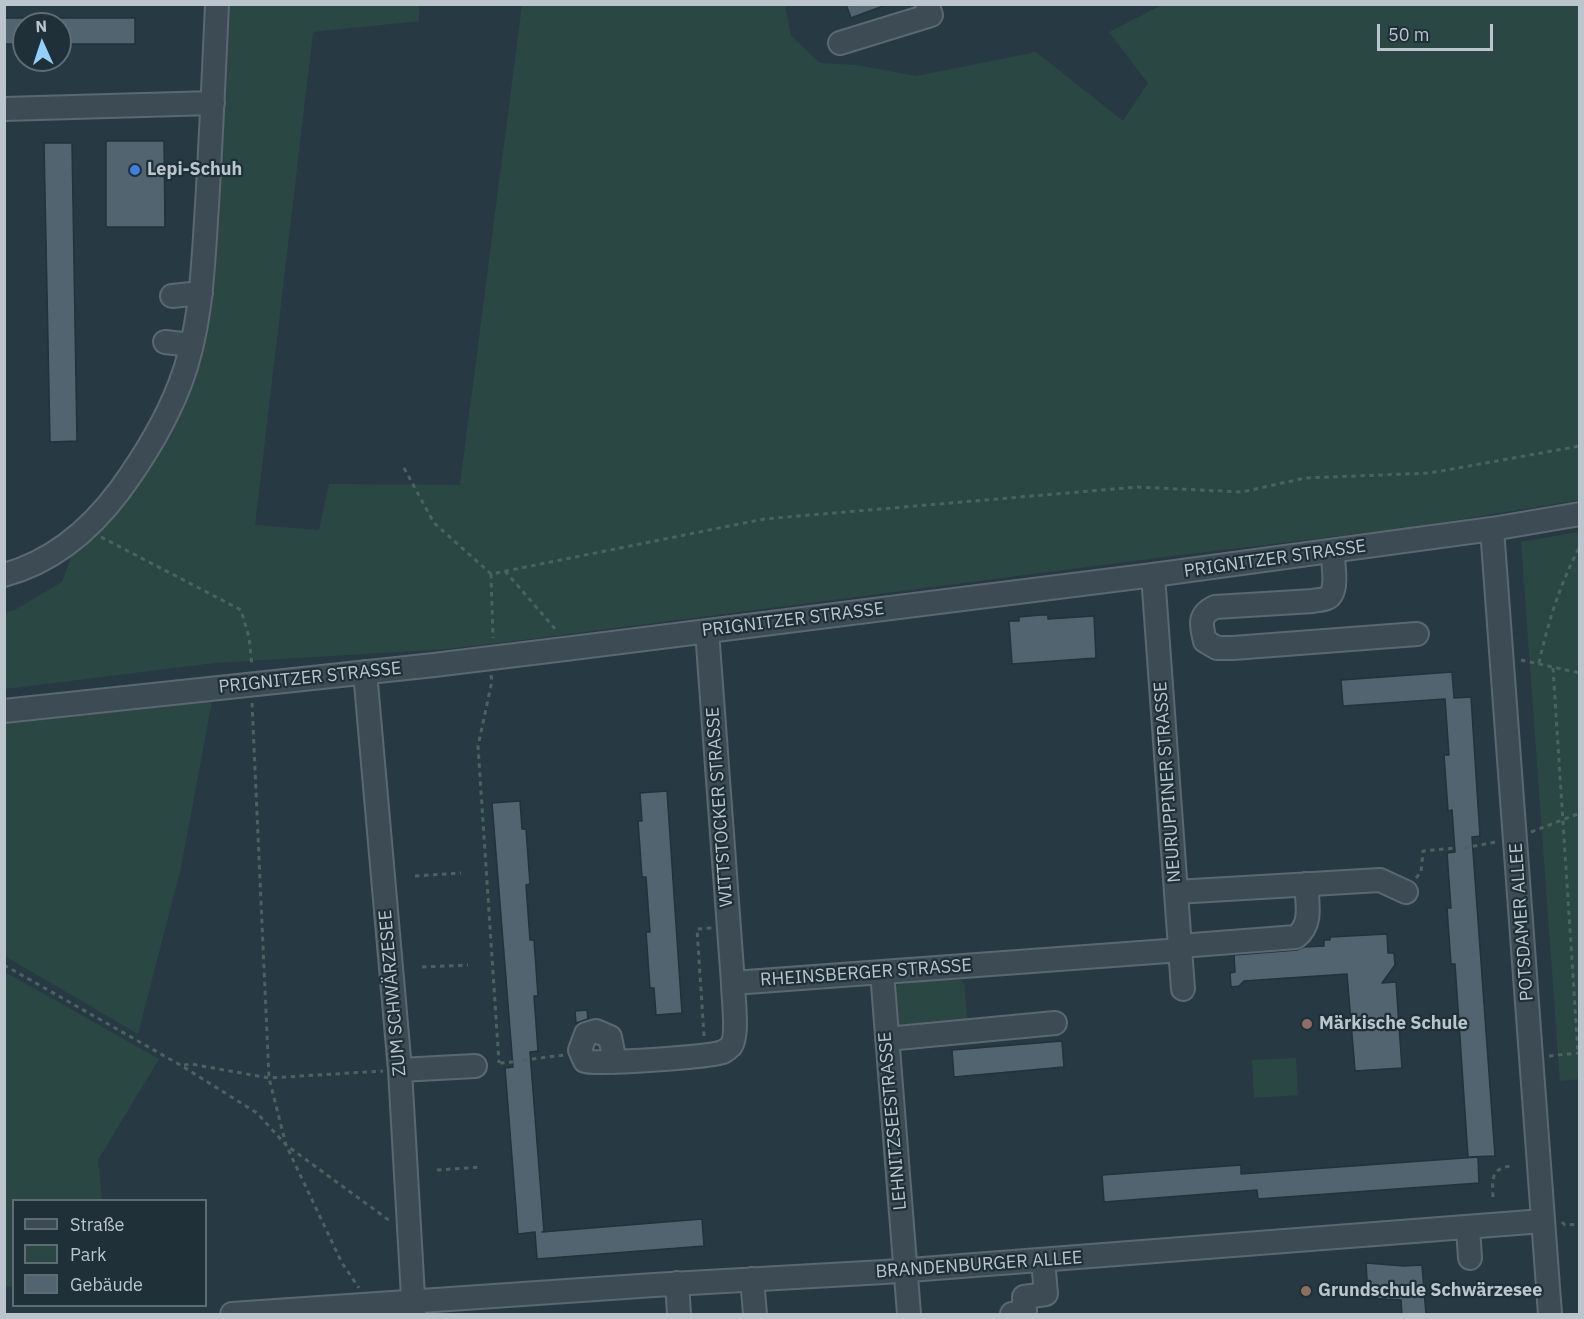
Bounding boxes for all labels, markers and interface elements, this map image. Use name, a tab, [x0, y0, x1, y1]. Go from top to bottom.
north arrow	[12, 12, 72, 72]
scale bar	[1380, 12, 1496, 50]
text: N	[35, 16, 47, 36]
text: 50 m	[1388, 23, 1430, 46]
place label: Lepi-Schuh	[147, 159, 242, 181]
marker: Lepi-Schuh	[128, 163, 142, 177]
street label: PRIGNITZER STRASSE	[1183, 536, 1367, 582]
street label: PRIGNITZER STRASSE	[700, 598, 886, 642]
street label: PRIGNITZER STRASSE	[218, 658, 402, 698]
street label: NEURUPPINER STRASSE	[1150, 681, 1186, 883]
street label: WITTSTOCKER STRASSE	[702, 706, 738, 908]
street label: POTSDAMER ALLEE	[1506, 842, 1538, 1002]
street label: ZUM SCHWÄRZESEE	[375, 909, 411, 1077]
street label: RHEINSBERGER STRASSE	[759, 955, 973, 991]
place label: Märkische Schule	[1319, 1013, 1468, 1035]
marker: Märkische Schule	[1300, 1017, 1314, 1031]
street label: LEHNITZSEESTRASSE	[874, 1031, 912, 1211]
legend	[12, 1199, 207, 1307]
text: Straße	[70, 1213, 124, 1236]
text: Park	[70, 1243, 106, 1266]
street label: BRANDENBURGER ALLEE	[875, 1247, 1083, 1283]
text: Gebäude	[70, 1273, 143, 1296]
place label: Grundschule Schwärzesee	[1318, 1280, 1542, 1302]
marker: Grundschule Schwärzesee	[1299, 1284, 1313, 1298]

